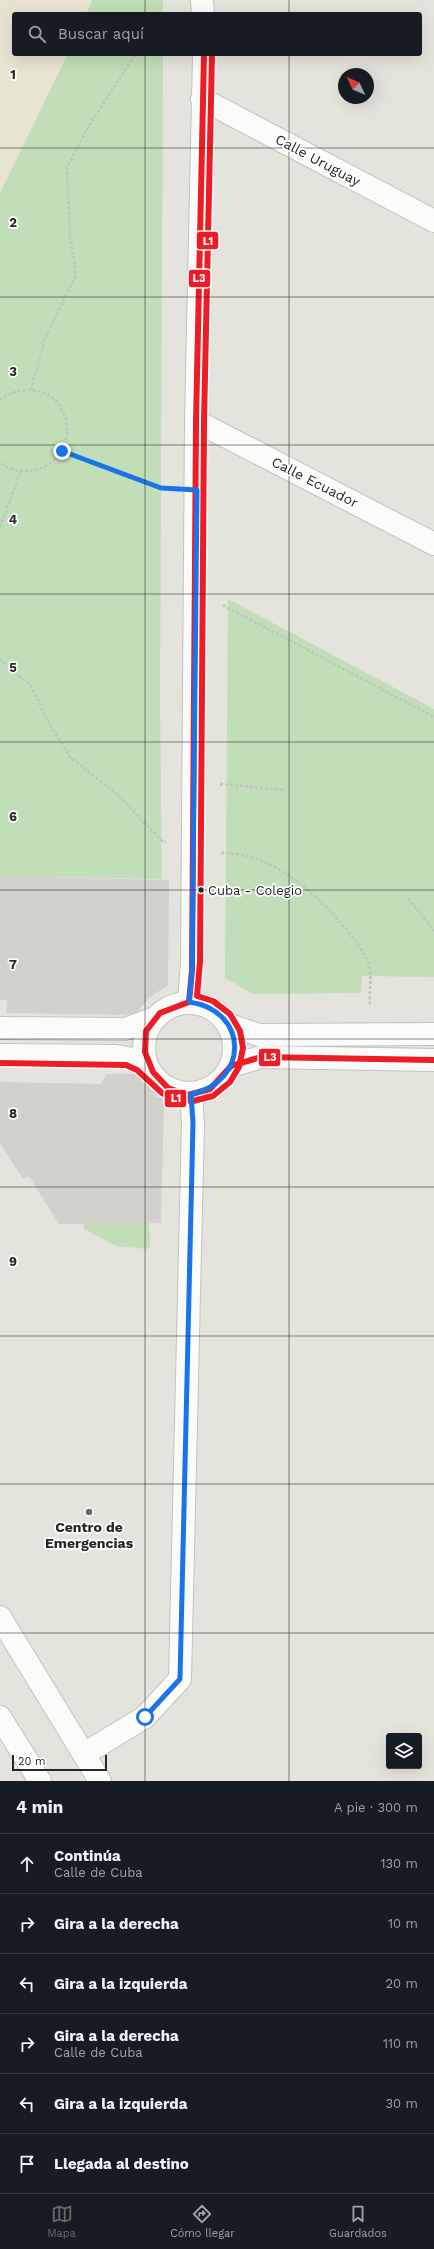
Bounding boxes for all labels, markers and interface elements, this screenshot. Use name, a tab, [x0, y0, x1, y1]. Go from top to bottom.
search box	[12, 12, 422, 56]
icon: search	[26, 23, 48, 45]
text: Buscar aquí	[58, 25, 144, 43]
text: 1	[10, 67, 16, 82]
north arrow	[338, 68, 374, 104]
street label: Calle Uruguay	[273, 131, 364, 189]
text: 2	[9, 215, 17, 230]
line badge: L1	[196, 231, 219, 250]
text: L1	[203, 235, 213, 248]
line badge: L3	[188, 269, 211, 288]
text: L3	[192, 272, 206, 285]
text: 3	[9, 364, 17, 379]
route end	[53, 442, 71, 460]
street label: Calle Ecuador	[269, 453, 361, 511]
text: 4	[9, 512, 18, 527]
text: 5	[9, 660, 17, 675]
text: 6	[9, 809, 17, 824]
place label: Cuba - Colegio	[208, 883, 302, 898]
marker: Cuba - Colegio	[196, 885, 206, 895]
text: 7	[9, 957, 17, 972]
line badge: L3	[258, 1048, 281, 1067]
text: L3	[263, 1051, 277, 1064]
line badge: L1	[164, 1089, 187, 1108]
text: L1	[171, 1092, 181, 1105]
text: 8	[9, 1106, 17, 1121]
text: 9	[9, 1254, 17, 1269]
marker: Centro de Emergencias	[84, 1507, 94, 1517]
place label: Centro de Emergencias	[45, 1519, 134, 1551]
route start	[136, 1708, 154, 1726]
map controls	[386, 1733, 422, 1769]
button: layers	[386, 1733, 422, 1769]
scale bar	[12, 1753, 107, 1772]
text: 20 m	[18, 1755, 46, 1768]
text: 4 min	[16, 1797, 63, 1817]
text: A pie · 300 m	[334, 1800, 418, 1815]
text: Continúa	[54, 1847, 121, 1865]
icon: ahead	[16, 1853, 38, 1875]
text: 130 m	[380, 1856, 418, 1871]
text: Calle de Cuba	[54, 1865, 143, 1880]
icon: right	[16, 1913, 38, 1935]
text: Gira a la derecha	[54, 1915, 179, 1933]
text: 10 m	[388, 1916, 418, 1931]
icon: left	[16, 1973, 38, 1995]
text: Gira a la izquierda	[54, 1975, 187, 1993]
text: 20 m	[386, 1976, 418, 1991]
text: Gira a la derecha	[54, 2027, 179, 2045]
icon: right	[16, 2033, 38, 2055]
text: 110 m	[383, 2036, 418, 2051]
text: Calle de Cuba	[54, 2045, 143, 2060]
icon: left	[16, 2093, 38, 2115]
text: Gira a la izquierda	[54, 2095, 187, 2113]
text: 30 m	[386, 2096, 418, 2111]
icon: arrive	[16, 2153, 38, 2175]
text: Llegada al destino	[54, 2155, 189, 2173]
tab: Mapa	[47, 2203, 76, 2240]
tab: Cómo llegar	[170, 2203, 235, 2240]
tab: Guardados	[329, 2203, 387, 2240]

